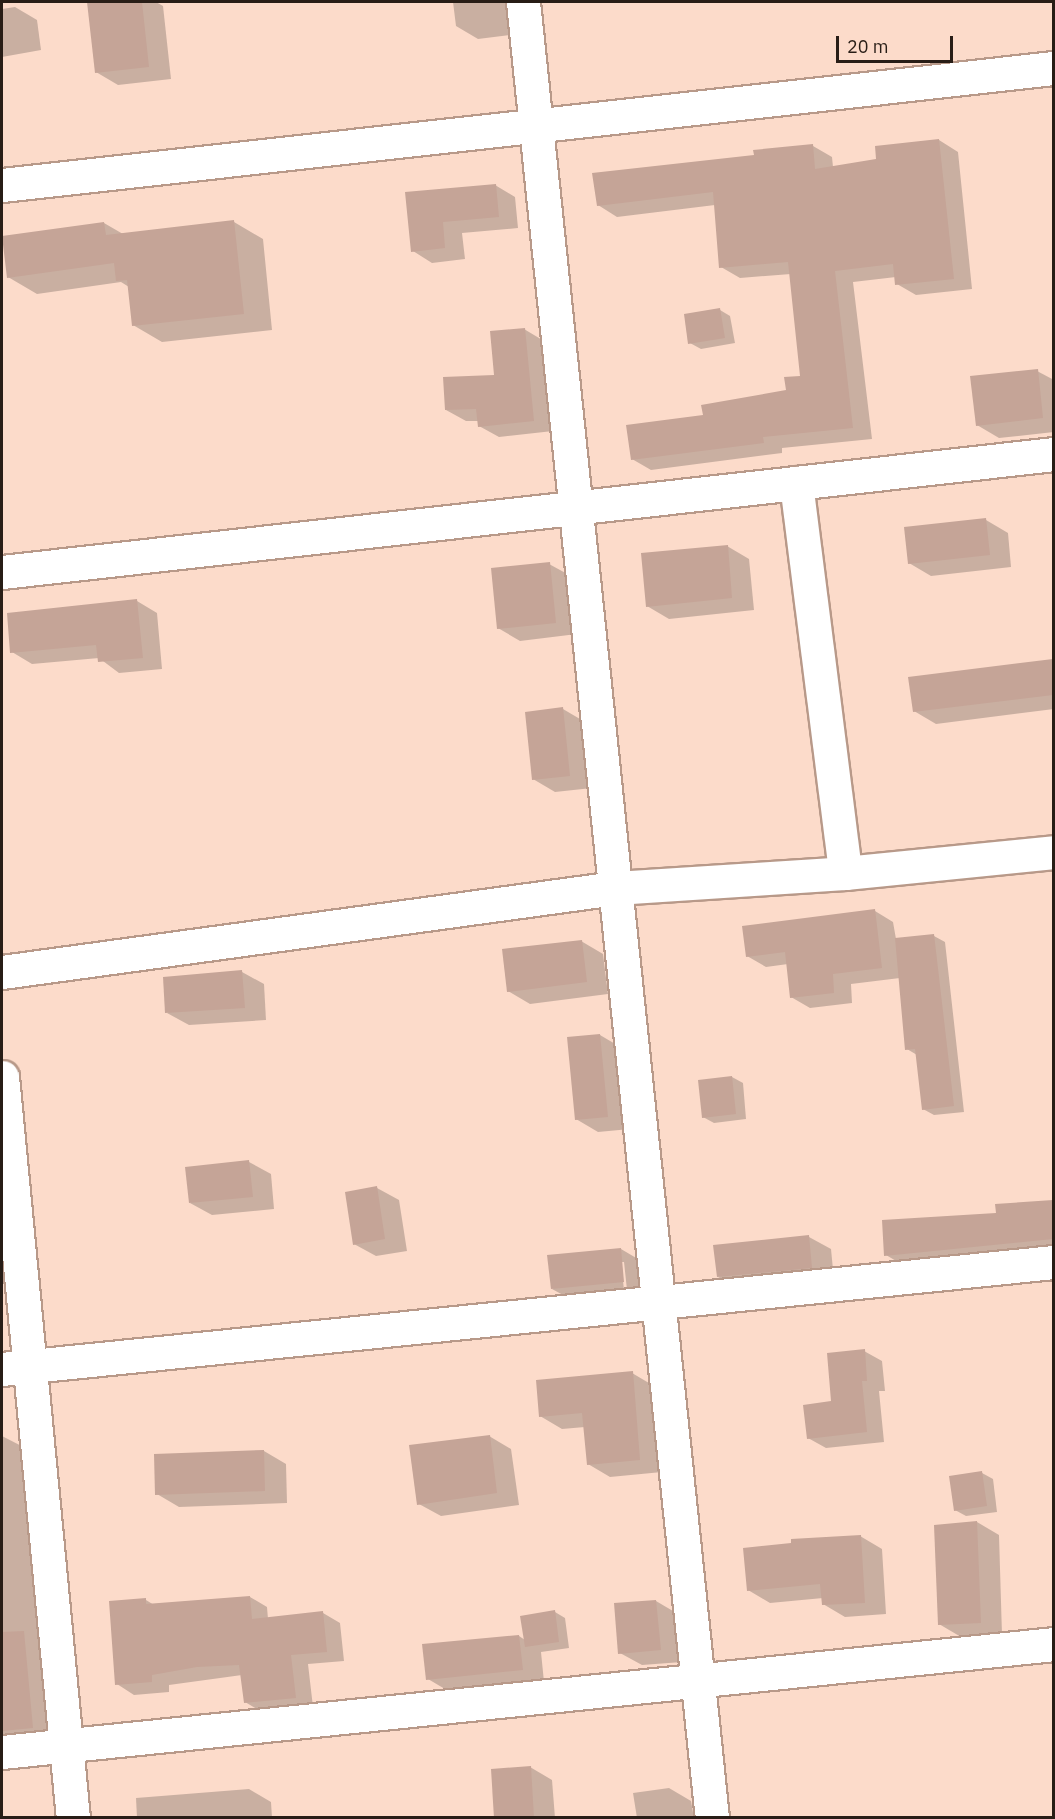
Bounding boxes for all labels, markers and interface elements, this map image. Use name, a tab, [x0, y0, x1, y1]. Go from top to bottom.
scale bar	[839, 24, 956, 62]
text: 20 m	[847, 35, 889, 58]

